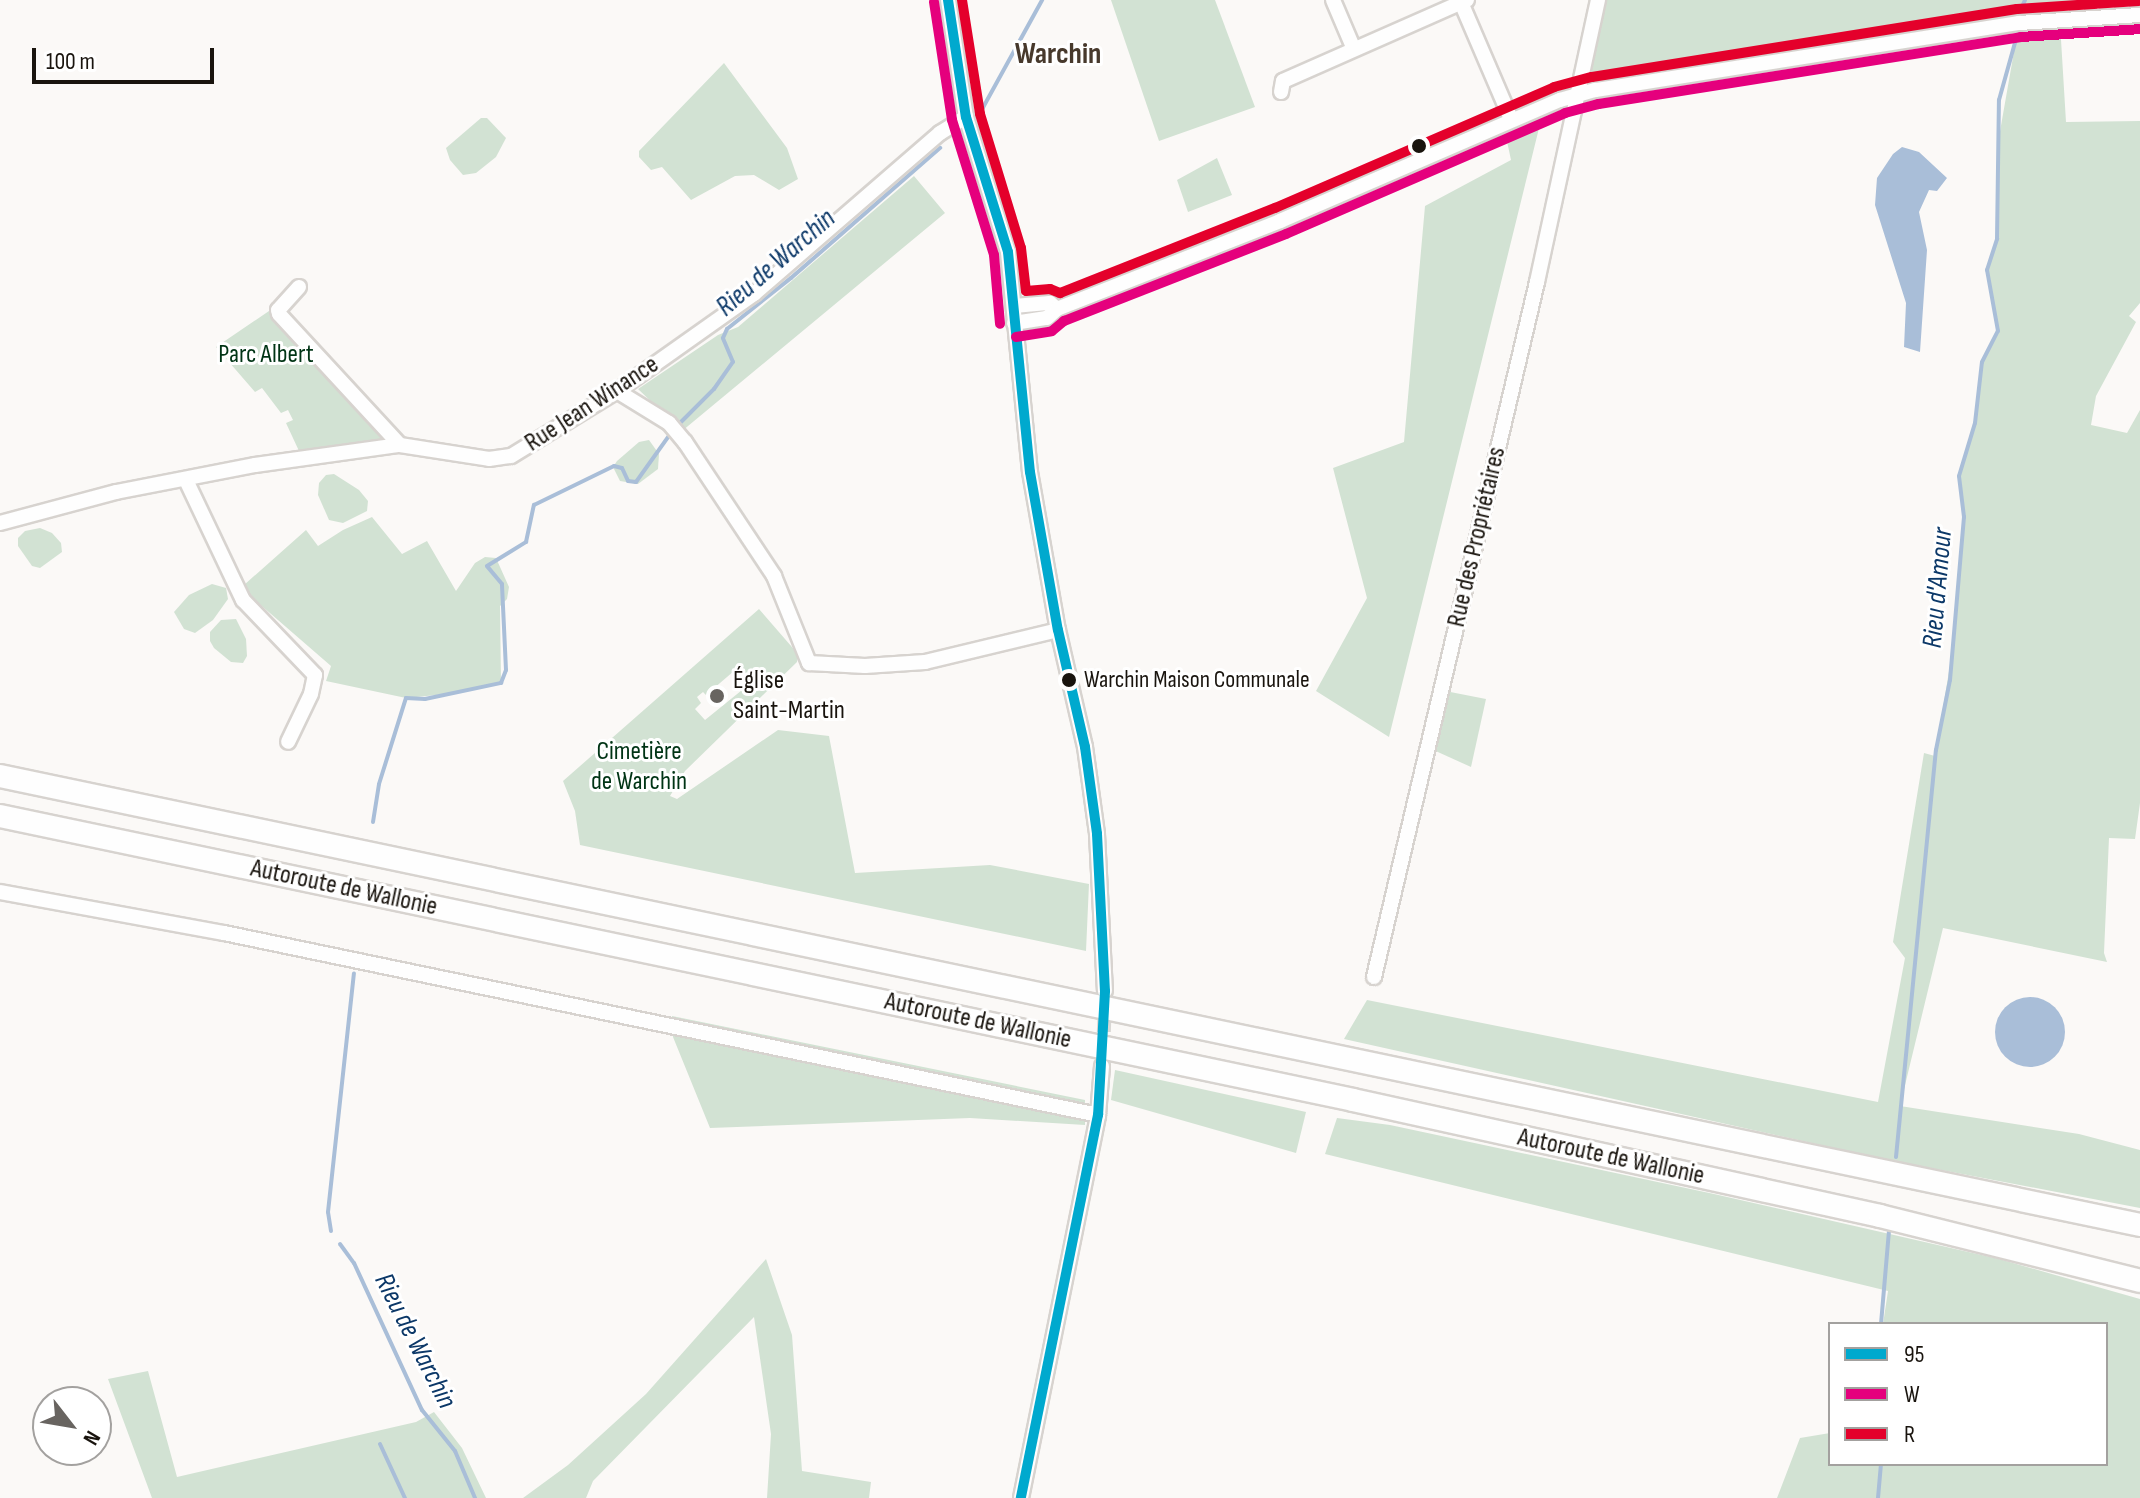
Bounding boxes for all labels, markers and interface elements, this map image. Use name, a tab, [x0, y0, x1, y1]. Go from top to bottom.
scale bar	[36, 32, 218, 82]
district label: Warchin	[1015, 36, 1101, 72]
text: 100 m	[46, 47, 95, 76]
unlabelled marker	[1411, 138, 1427, 154]
water label: Rieu de Warchin	[709, 202, 843, 324]
park label: Parc Albert	[218, 339, 314, 371]
street label: Rue Jean Winance	[519, 349, 665, 459]
street label: Rue des Propriétaires	[1441, 444, 1513, 630]
water label: Rieu d'Amour	[1916, 526, 1960, 650]
place label: Église Saint-Martin	[733, 665, 845, 726]
place label: Warchin Maison Communale	[1084, 666, 1310, 694]
marker: Warchin Maison Communale	[1061, 672, 1077, 688]
marker: Église Saint-Martin	[708, 687, 726, 705]
park label: Cimetière de Warchin	[591, 736, 687, 798]
street label: Autoroute de Wallonie	[248, 853, 440, 923]
street label: Autoroute de Wallonie	[882, 986, 1074, 1056]
street label: Autoroute de Wallonie	[1515, 1122, 1707, 1192]
water label: Rieu de Warchin	[367, 1268, 463, 1414]
legend	[1828, 1322, 2108, 1466]
text: 95	[1904, 1340, 1924, 1369]
text: W	[1904, 1380, 1920, 1409]
north arrow	[32, 1386, 112, 1466]
text: R	[1904, 1420, 1915, 1449]
text: N	[77, 1426, 106, 1450]

